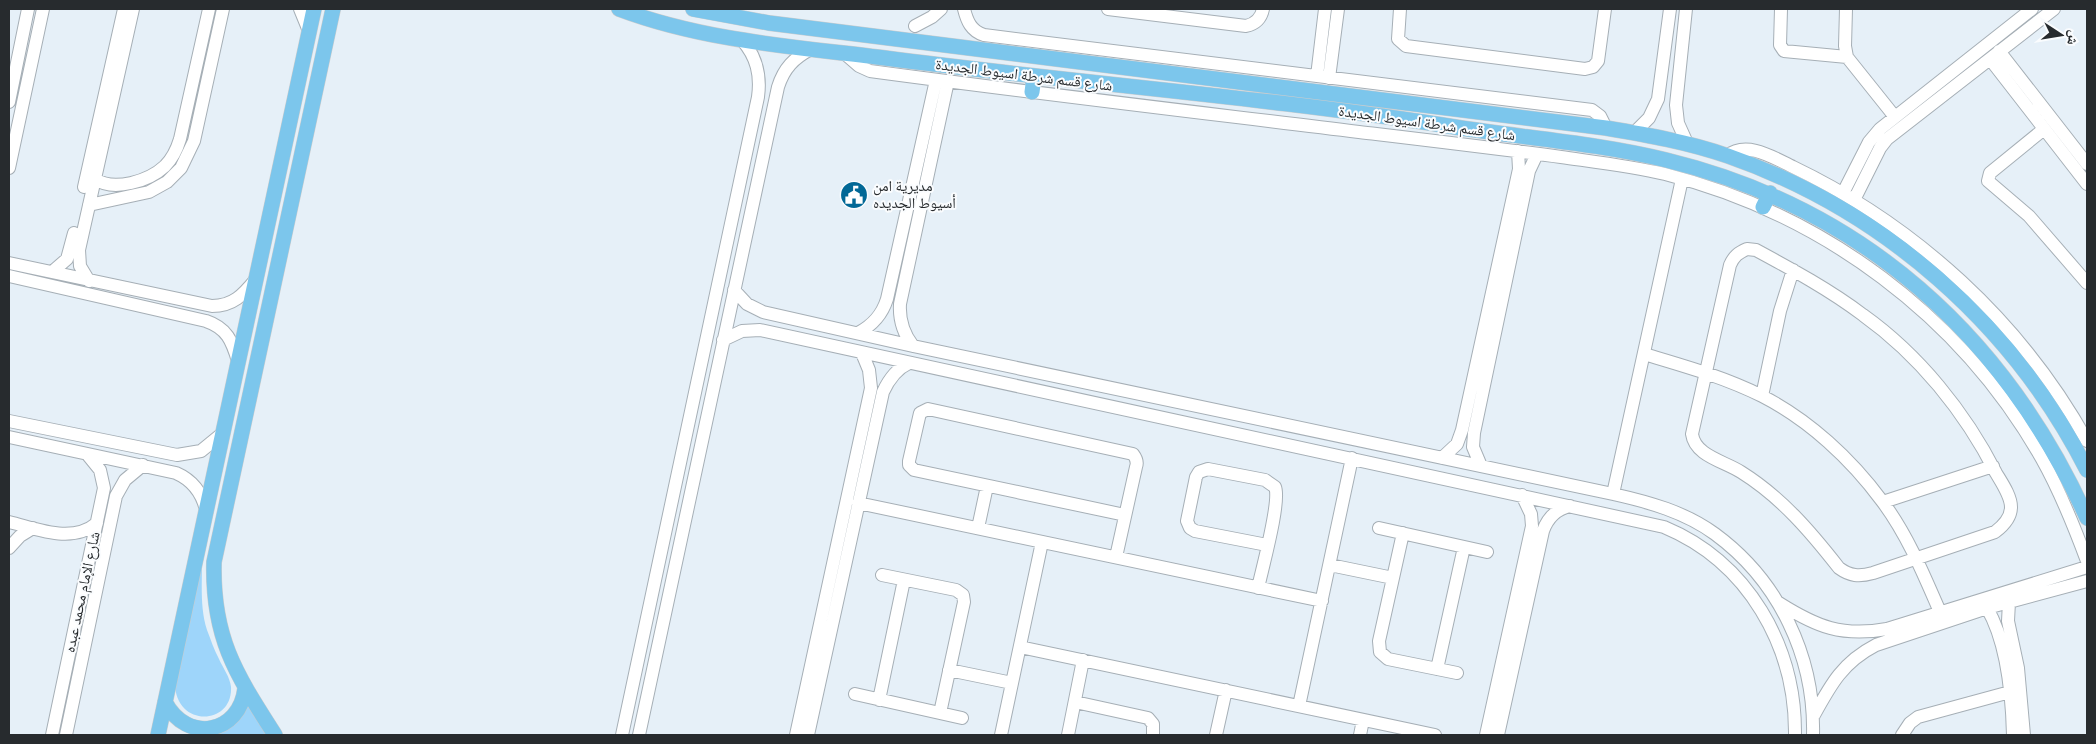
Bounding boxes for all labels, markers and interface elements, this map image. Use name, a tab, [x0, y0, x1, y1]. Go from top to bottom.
north arrow	[2036, 10, 2086, 60]
text: ش	[2063, 29, 2083, 47]
street label: شارع قسم شرطة اسيوط الجديدة	[934, 55, 1114, 96]
street label: شارع قسم شرطة اسيوط الجديدة	[1337, 102, 1517, 145]
place label: مديرية امن أسيوط الجديده	[873, 177, 956, 212]
public building icon: مديرية امن أسيوط الجديده	[839, 180, 869, 210]
street label: شارع الإمام محمد عبده	[60, 530, 105, 654]

